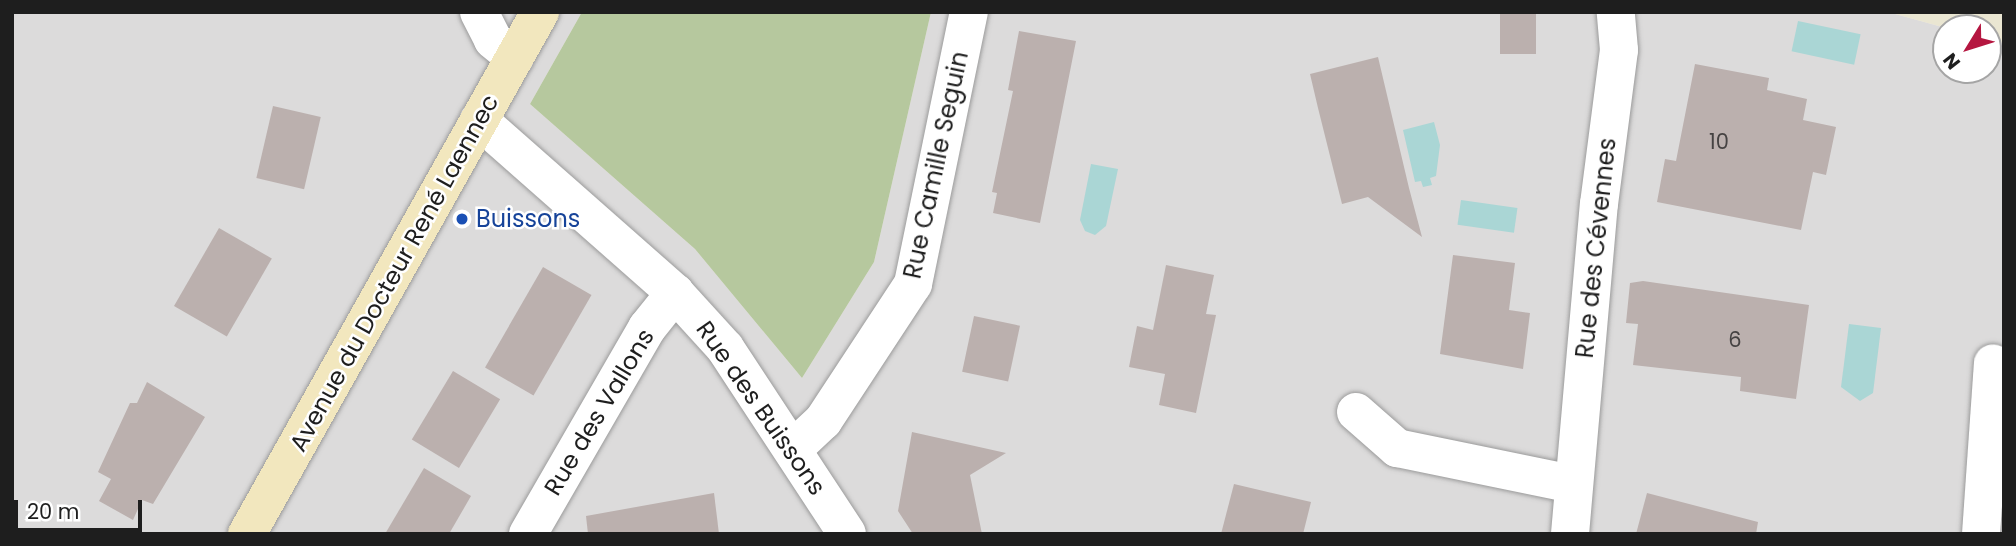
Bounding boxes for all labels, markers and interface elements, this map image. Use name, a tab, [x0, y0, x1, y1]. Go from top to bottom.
north arrow	[1932, 14, 2002, 84]
text: N	[1937, 47, 1967, 75]
street label: Rue Camille Seguin	[898, 49, 974, 281]
street label: Avenue du Docteur René Laennec	[284, 90, 504, 456]
house number: 10	[1709, 129, 1729, 155]
street label: Rue des Cévennes	[1570, 137, 1622, 359]
place label: Buissons	[476, 205, 580, 233]
marker: Buissons	[454, 211, 470, 227]
street label: Rue des Buissons	[690, 316, 832, 500]
street label: Rue des Vallons	[538, 324, 660, 500]
house number: 6	[1728, 327, 1742, 353]
scale bar	[18, 486, 145, 530]
text: 20 m	[27, 497, 80, 526]

